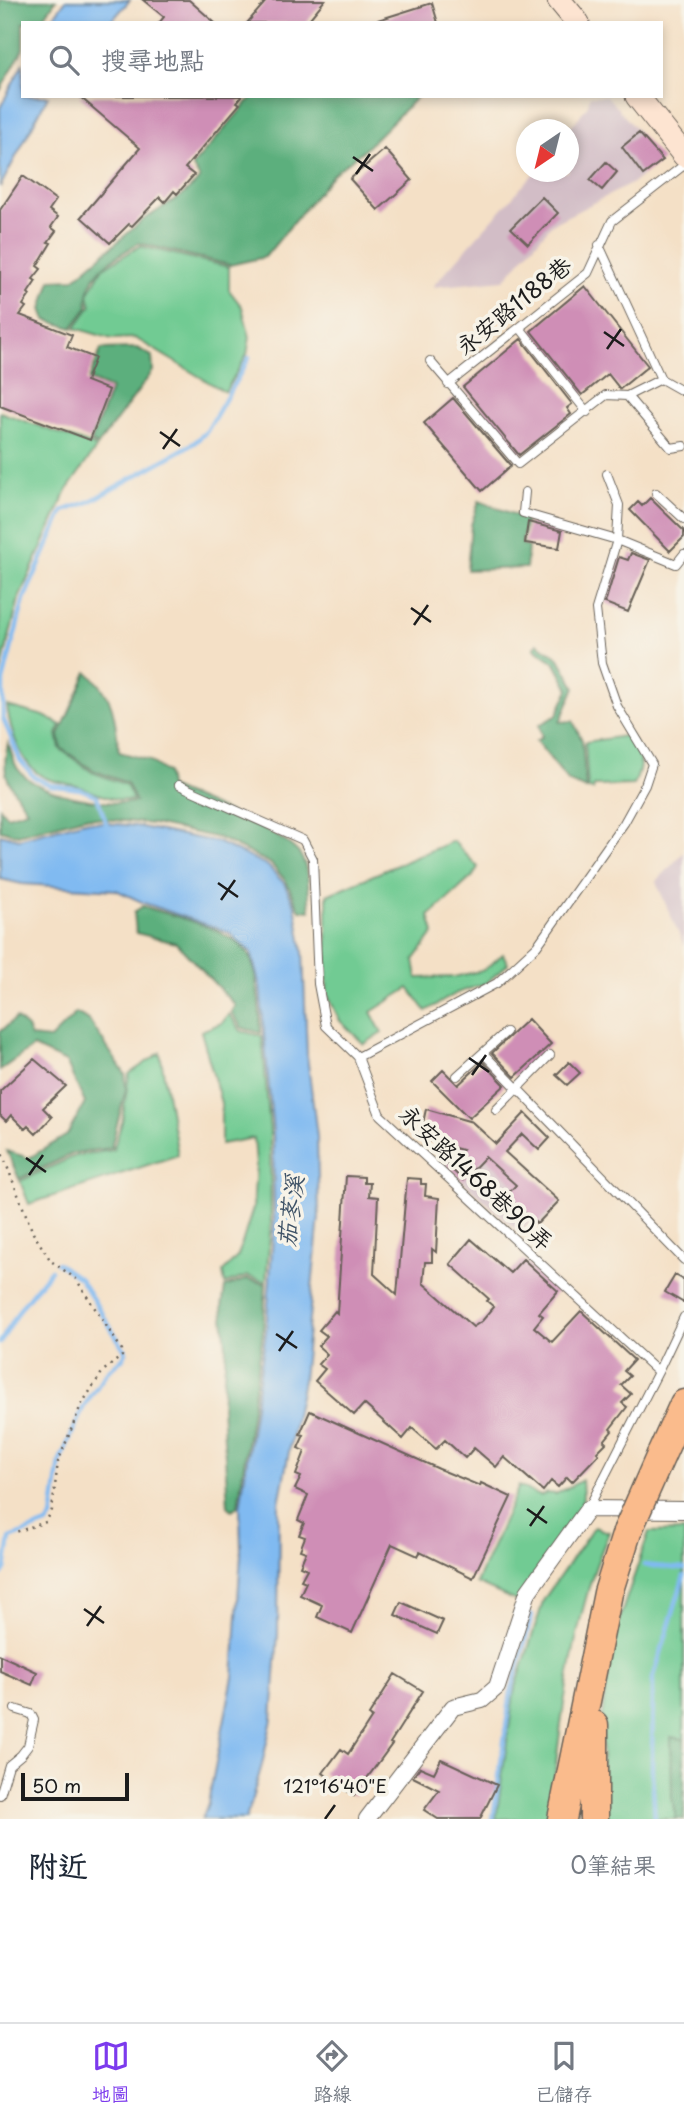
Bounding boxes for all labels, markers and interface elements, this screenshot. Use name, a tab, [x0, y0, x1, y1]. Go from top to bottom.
search box	[21, 21, 663, 98]
text: 搜尋地點	[101, 40, 205, 79]
icon: search	[45, 41, 83, 79]
north arrow	[516, 119, 579, 182]
street label: 永安路1188巷	[448, 247, 579, 362]
street label: 永安路1468巷90弄	[392, 1096, 562, 1258]
water label: 茄苳溪	[267, 1171, 312, 1249]
scale bar	[21, 1770, 130, 1802]
text: 50 m	[32, 1771, 81, 1799]
text: 121°16'40"E	[283, 1772, 387, 1799]
text: 附近	[28, 1842, 88, 1887]
text: 0筆結果	[570, 1847, 656, 1882]
tab: 地圖	[92, 2037, 130, 2107]
tab: 路線	[313, 2037, 351, 2107]
tab: 已儲存	[535, 2037, 592, 2107]

